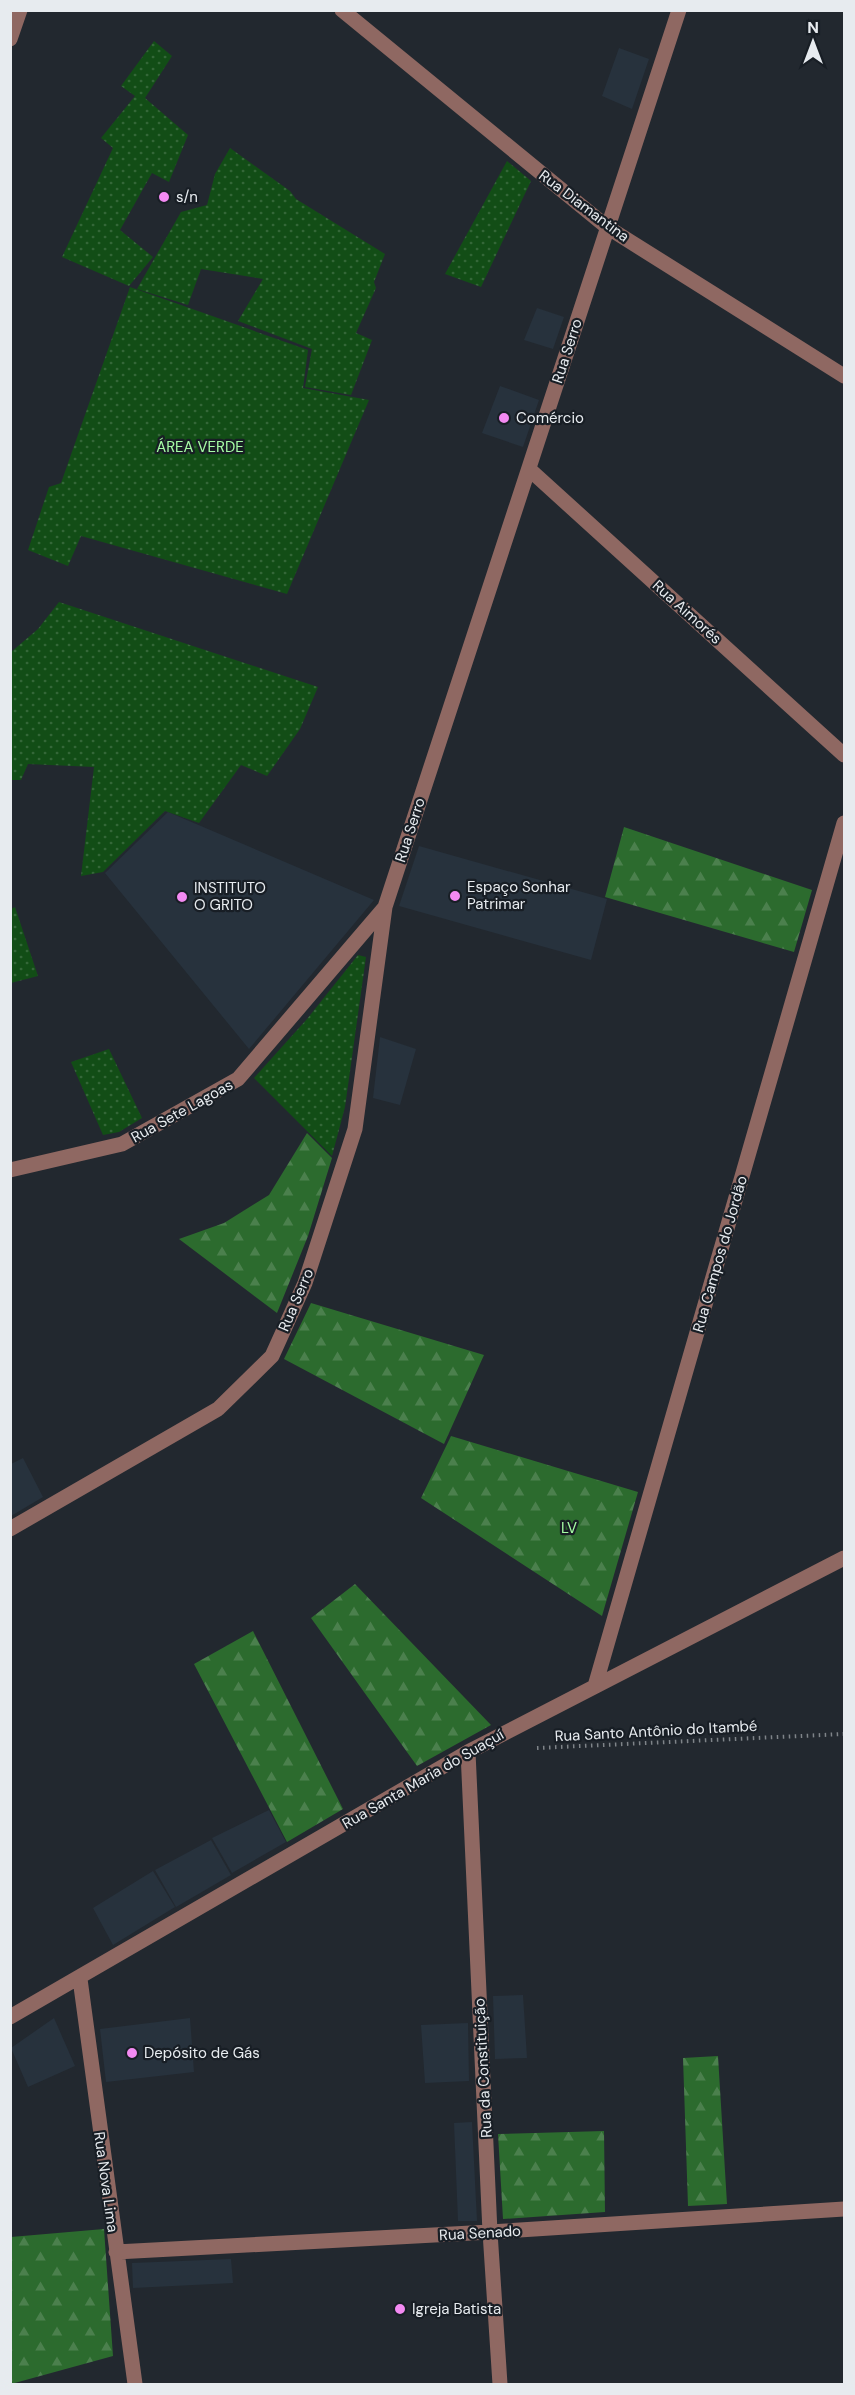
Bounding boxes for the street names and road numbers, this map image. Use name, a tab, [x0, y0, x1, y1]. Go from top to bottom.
street label: Rua Diamantina	[535, 165, 633, 247]
street label: Rua Serro	[547, 316, 587, 386]
street label: Rua Aimorés	[648, 576, 726, 648]
street label: Rua Serro	[390, 795, 430, 865]
street label: Rua Sete Lagoas	[128, 1075, 236, 1147]
street label: Rua Campos do Jordão	[688, 1173, 752, 1335]
street label: Rua Serro	[274, 1265, 318, 1335]
street label: Rua Santo Antônio do Itambé	[554, 1716, 758, 1746]
street label: Rua Santa Maria do Suaçuí	[339, 1724, 508, 1834]
street label: Rua da Constituição	[469, 1998, 497, 2138]
street label: Rua Nova Lima	[89, 2130, 123, 2234]
street label: Rua Senado	[439, 2221, 522, 2245]

